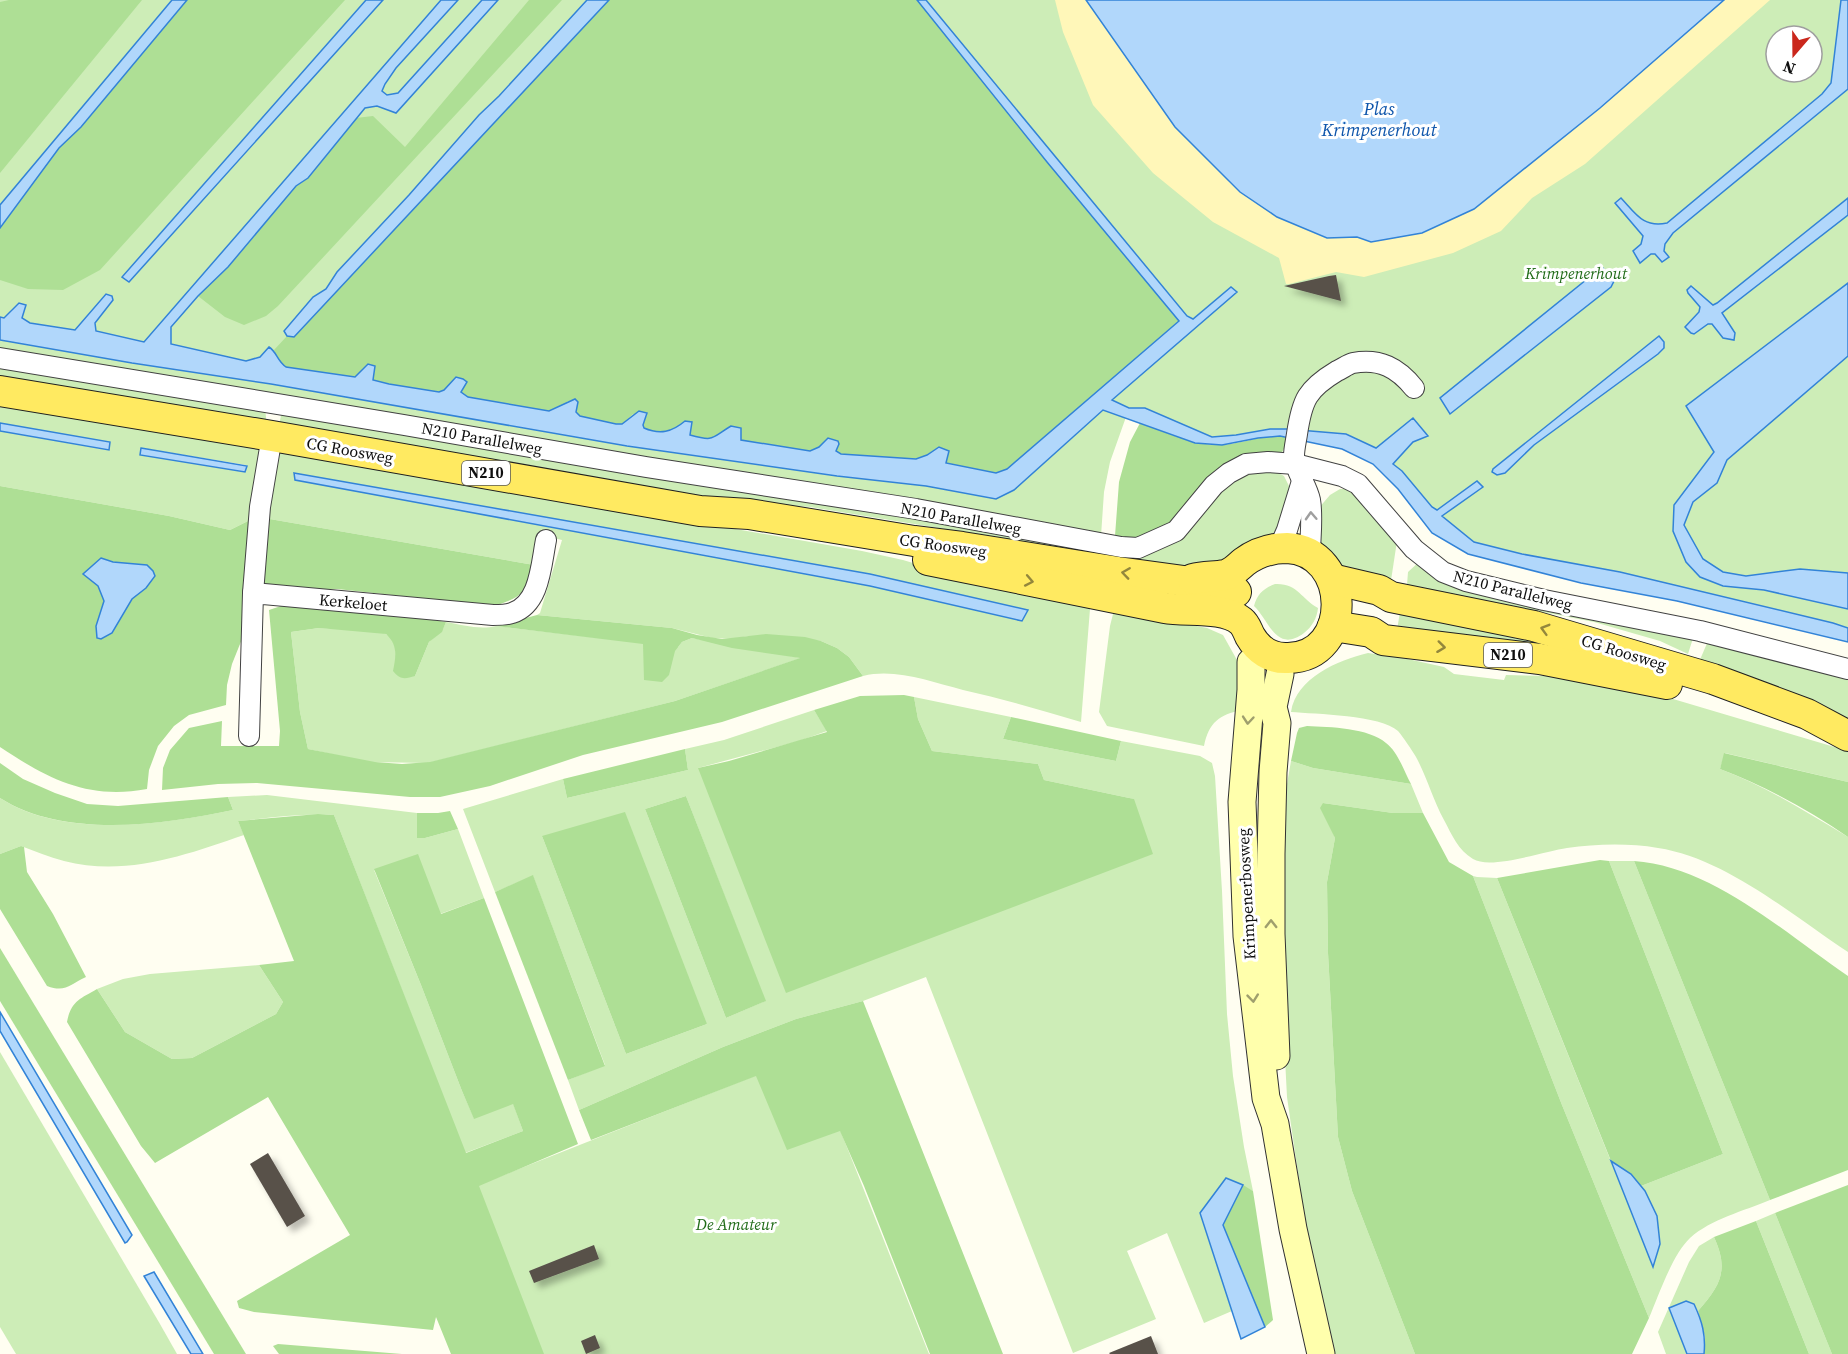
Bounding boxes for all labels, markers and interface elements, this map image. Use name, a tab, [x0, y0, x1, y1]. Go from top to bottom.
north arrow	[1764, 24, 1824, 84]
text: N	[1779, 56, 1798, 80]
water label: Plas Krimpenerhout	[1321, 96, 1437, 142]
park label: Krimpenerhout	[1524, 262, 1628, 284]
street label: N210 Parallelweg	[420, 417, 544, 459]
street label: CG Roosweg	[305, 432, 395, 468]
road number: N210	[462, 461, 510, 485]
street label: N210 Parallelweg	[899, 497, 1023, 539]
one-way arrow	[1304, 511, 1317, 520]
street label: CG Roosweg	[898, 528, 988, 562]
street label: N210 Parallelweg	[1451, 565, 1575, 615]
one-way arrow	[1122, 568, 1131, 580]
one-way arrow	[1023, 574, 1033, 587]
street label: Kerkeloet	[318, 588, 389, 616]
one-way arrow	[1540, 624, 1551, 636]
street label: CG Roosweg	[1579, 629, 1669, 675]
one-way arrow	[1437, 641, 1446, 653]
road number: N210	[1484, 643, 1532, 667]
one-way arrow	[1242, 716, 1255, 725]
street label: Krimpenerbosweg	[1232, 828, 1260, 960]
one-way arrow	[1265, 919, 1277, 928]
one-way arrow	[1246, 994, 1259, 1003]
park label: De Amateur	[695, 1213, 777, 1235]

